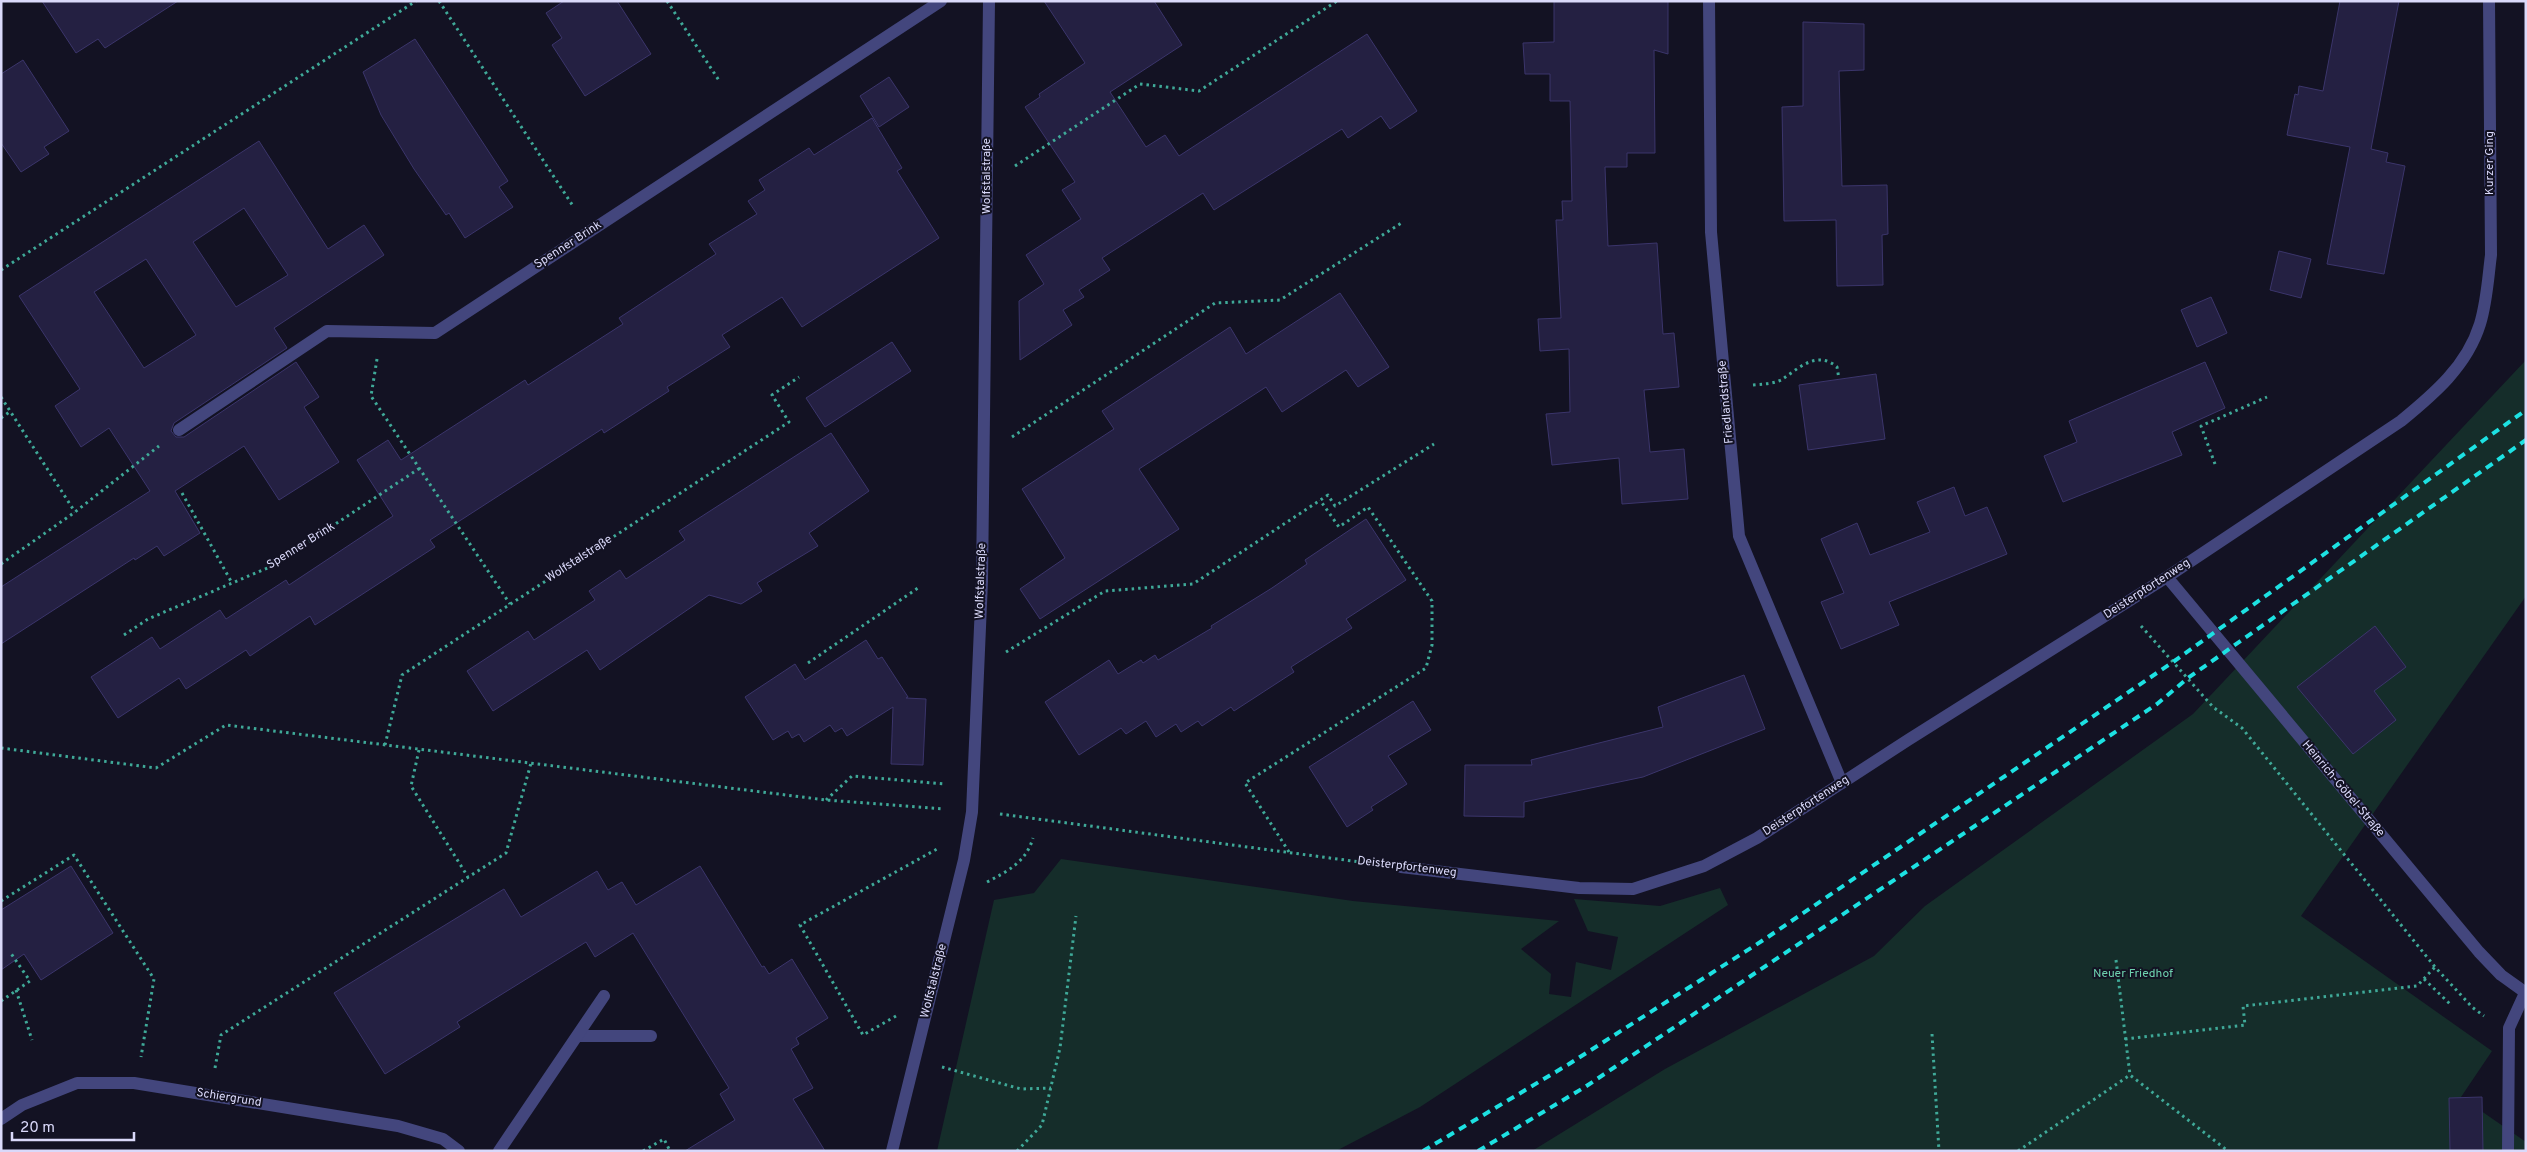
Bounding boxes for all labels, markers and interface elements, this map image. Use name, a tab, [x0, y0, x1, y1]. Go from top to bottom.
street label: Kurzer Ging	[2482, 131, 2498, 195]
street label: Wolfstalstraße	[979, 138, 995, 214]
street label: Spenner Brink	[531, 217, 605, 273]
street label: Friedlandstraße	[1714, 360, 1738, 444]
street label: Spenner Brink	[264, 519, 338, 573]
street label: Wolfstalstraße	[543, 532, 615, 586]
street label: Wolfstalstraße	[972, 543, 990, 619]
street label: Deisterpfortenweg	[2101, 555, 2193, 623]
street label: Heinrich-Göbel-Straße	[2298, 737, 2388, 841]
street label: Deisterpfortenweg	[1760, 772, 1852, 840]
street label: Deisterpfortenweg	[1356, 853, 1458, 881]
street label: Wolfstalstraße	[917, 942, 951, 1020]
park label: Neuer Friedhof	[2093, 966, 2173, 982]
street label: Schiergrund	[195, 1085, 263, 1111]
scale bar	[12, 1110, 135, 1142]
text: 20 m	[20, 1119, 55, 1138]

